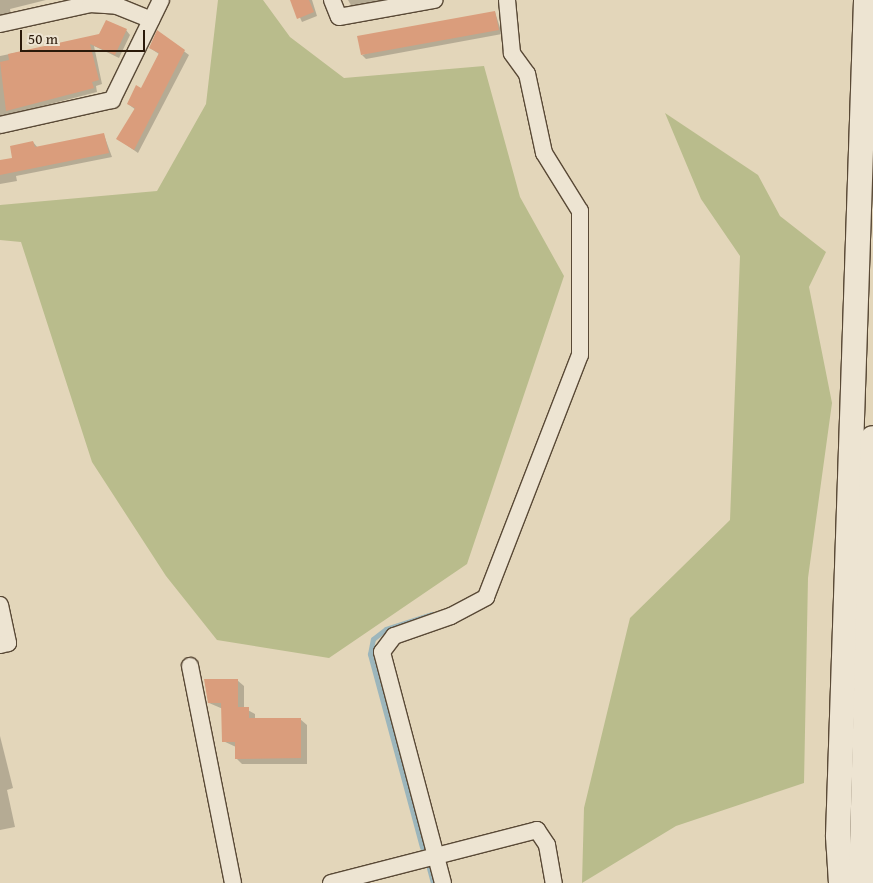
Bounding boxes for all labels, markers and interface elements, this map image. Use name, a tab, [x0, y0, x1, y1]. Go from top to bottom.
scale bar	[22, 20, 148, 52]
text: 50 m	[28, 28, 58, 49]

